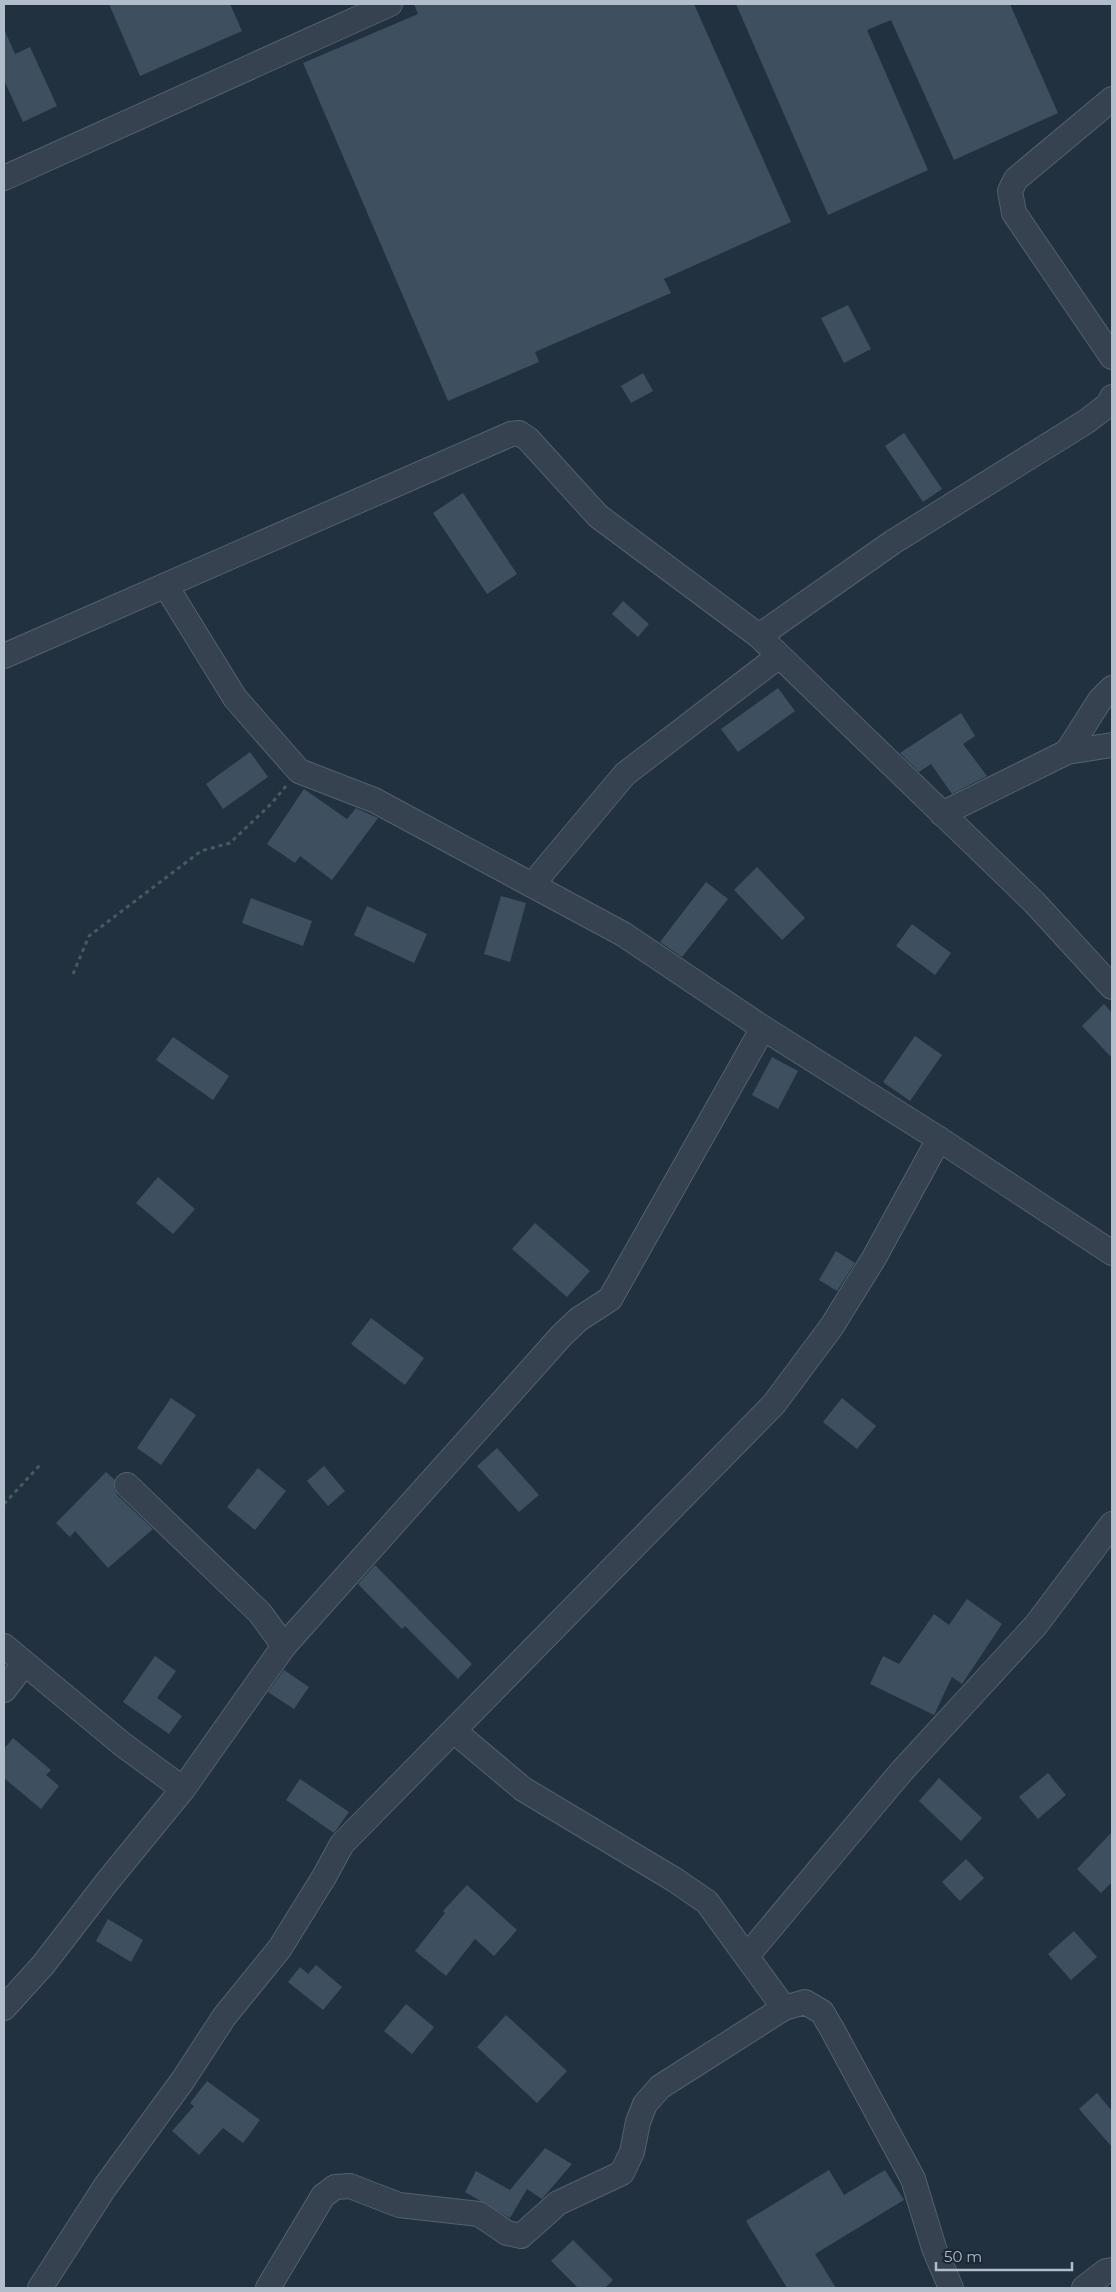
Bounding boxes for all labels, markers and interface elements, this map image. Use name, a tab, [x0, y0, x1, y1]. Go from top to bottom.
scale bar	[936, 2240, 1072, 2272]
text: 50 m	[944, 2247, 982, 2266]

